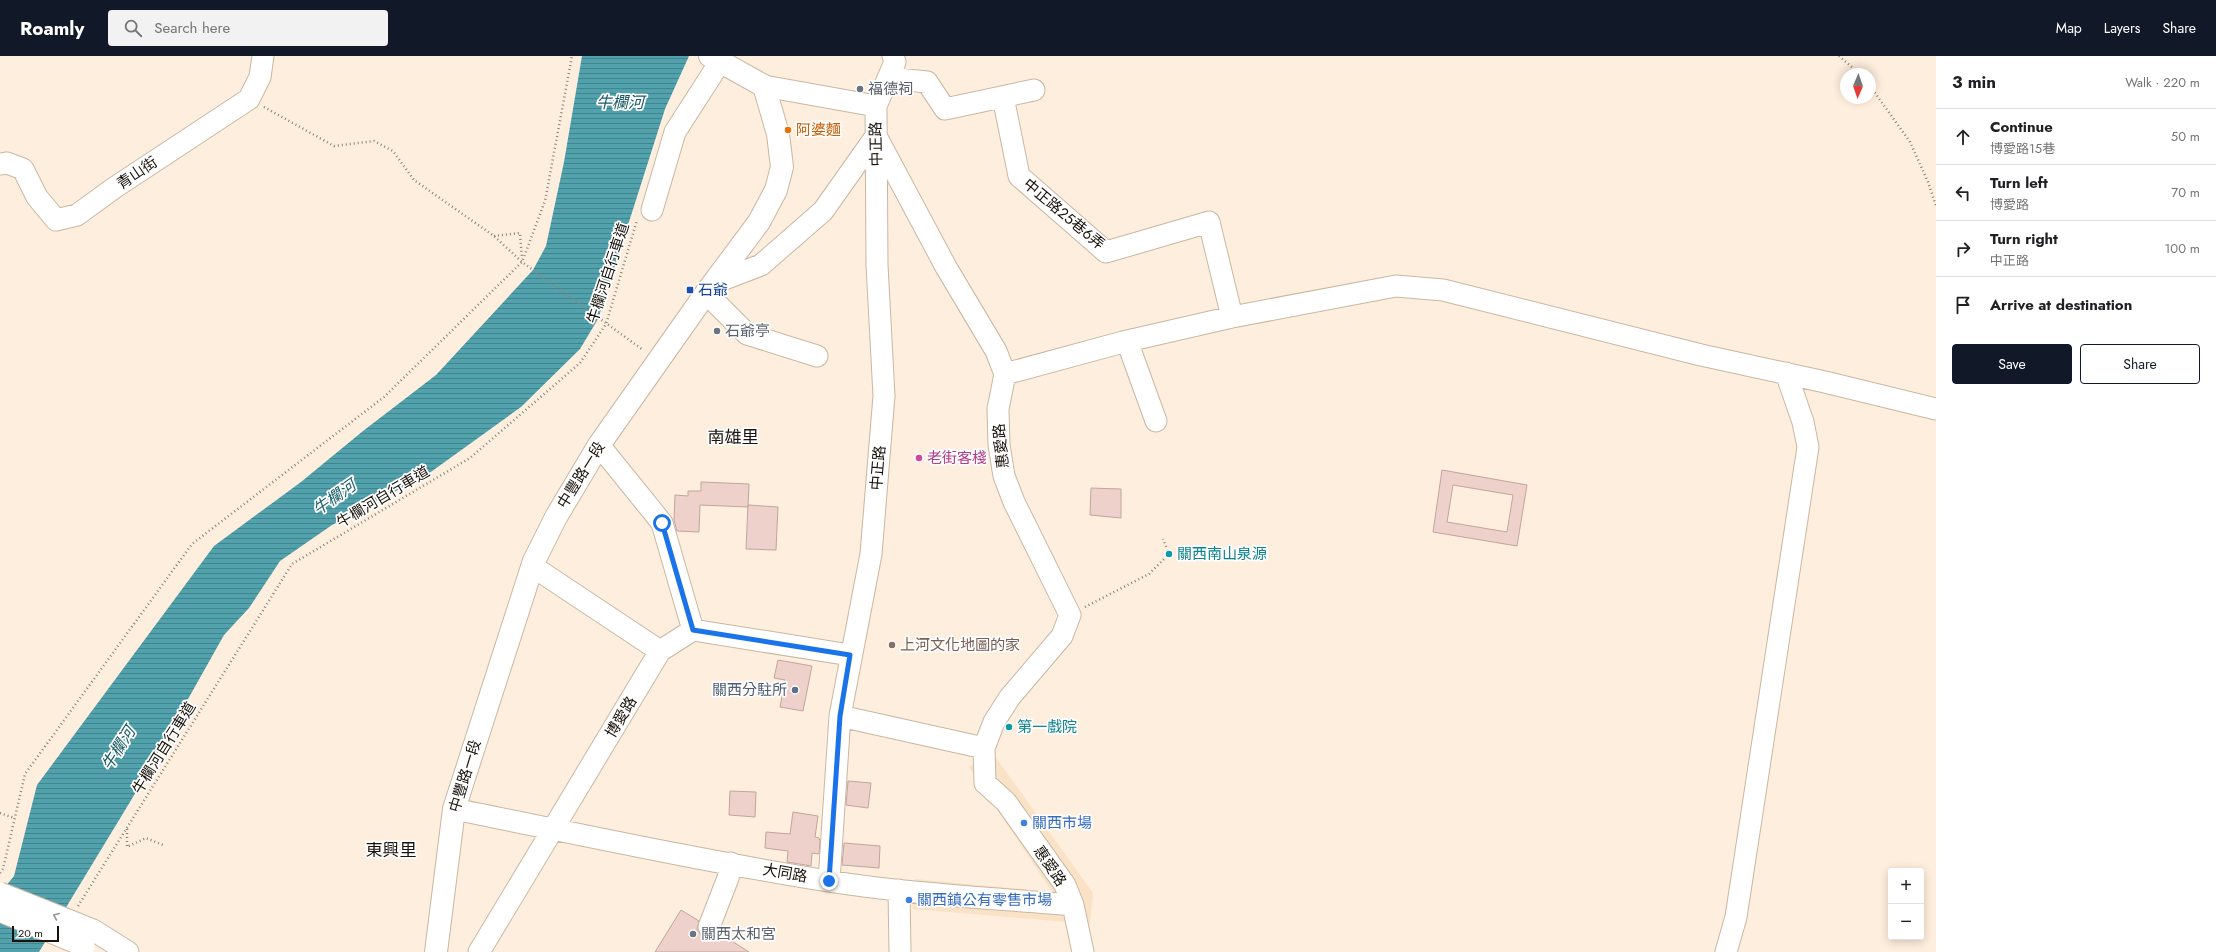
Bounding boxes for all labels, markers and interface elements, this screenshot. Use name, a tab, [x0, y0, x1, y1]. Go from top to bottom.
search box	[108, 10, 388, 46]
text: Roamly	[20, 15, 84, 42]
icon: search	[122, 17, 144, 39]
text: Search here	[154, 17, 230, 39]
text: Map	[2056, 18, 2082, 38]
text: Layers	[2104, 18, 2140, 38]
text: Share	[2162, 18, 2196, 38]
north arrow	[1840, 68, 1876, 104]
text: 3 min	[1952, 70, 1996, 94]
text: Walk · 220 m	[2125, 73, 2200, 92]
place label: 福德祠	[868, 78, 913, 100]
marker: 福德祠	[855, 84, 865, 94]
water label: 牛欄河	[596, 91, 647, 114]
text: Continue	[1990, 116, 2053, 138]
place label: 阿婆麵	[796, 119, 841, 141]
street label: 中正路	[865, 121, 887, 167]
marker: 阿婆麵	[783, 125, 793, 135]
icon: ahead	[1952, 126, 1974, 148]
text: 50 m	[2171, 127, 2200, 146]
text: 博愛路15巷	[1990, 139, 2055, 158]
street label: 青山街	[112, 151, 162, 195]
text: Turn left	[1990, 172, 2048, 194]
street label: 中正路25巷6弄	[1018, 173, 1110, 255]
icon: left	[1952, 182, 1974, 204]
text: 70 m	[2171, 183, 2200, 202]
text: 博愛路	[1990, 195, 2029, 214]
street label: 牛欄河自行車道	[581, 220, 635, 326]
text: Turn right	[1990, 228, 2058, 250]
icon: right	[1952, 238, 1974, 260]
text: 100 m	[2165, 239, 2200, 258]
text: 中正路	[1990, 251, 2029, 270]
place label: 石爺	[698, 279, 728, 301]
marker: 石爺	[685, 285, 695, 295]
icon: arrive	[1952, 294, 1974, 316]
text: Arrive at destination	[1990, 294, 2132, 316]
place label: 石爺亭	[725, 320, 770, 342]
marker: 石爺亭	[712, 326, 722, 336]
button: Save	[1952, 344, 2072, 384]
button: Share	[2080, 344, 2200, 384]
street label: 惠愛路	[988, 422, 1014, 470]
district label: 南雄里	[708, 425, 759, 449]
street label: 中豐路一段	[552, 437, 610, 513]
street label: 中正路	[865, 445, 891, 491]
place label: 老街客棧	[927, 447, 987, 469]
marker: 老街客棧	[914, 453, 924, 463]
street label: 牛欄河自行車道	[332, 461, 434, 533]
water label: 牛欄河	[308, 473, 363, 521]
route start	[653, 514, 671, 532]
place label: 關西南山泉源	[1177, 543, 1267, 565]
marker: 關西南山泉源	[1164, 549, 1174, 559]
place label: 上河文化地圖的家	[900, 634, 1020, 656]
marker: 上河文化地圖的家	[887, 640, 897, 650]
place label: 關西分駐所	[712, 679, 787, 701]
marker: 關西分駐所	[790, 685, 800, 695]
street label: 博愛路	[600, 692, 642, 742]
street label: 牛欄河自行車道	[127, 698, 201, 798]
place label: 第一戲院	[1017, 716, 1077, 738]
water label: 牛欄河	[96, 719, 142, 775]
marker: 第一戲院	[1004, 722, 1014, 732]
street label: 中豐路一段	[444, 737, 486, 815]
place label: 關西市場	[1032, 812, 1092, 834]
marker: 關西市場	[1019, 818, 1029, 828]
district label: 東興里	[366, 838, 417, 862]
street label: 惠愛路	[1028, 841, 1072, 891]
street label: 大同路	[761, 858, 809, 888]
map controls	[1888, 868, 1924, 940]
button: +	[1888, 868, 1924, 904]
route end	[820, 872, 838, 890]
place label: 關西鎮公有零售市場	[917, 889, 1052, 911]
marker: 關西鎮公有零售市場	[904, 895, 914, 905]
button: −	[1888, 904, 1924, 940]
one-way arrow	[53, 912, 60, 920]
place label: 關西太和宮	[701, 923, 776, 945]
scale bar	[12, 924, 59, 943]
text: 20 m	[18, 925, 43, 941]
marker: 關西太和宮	[688, 929, 698, 939]

